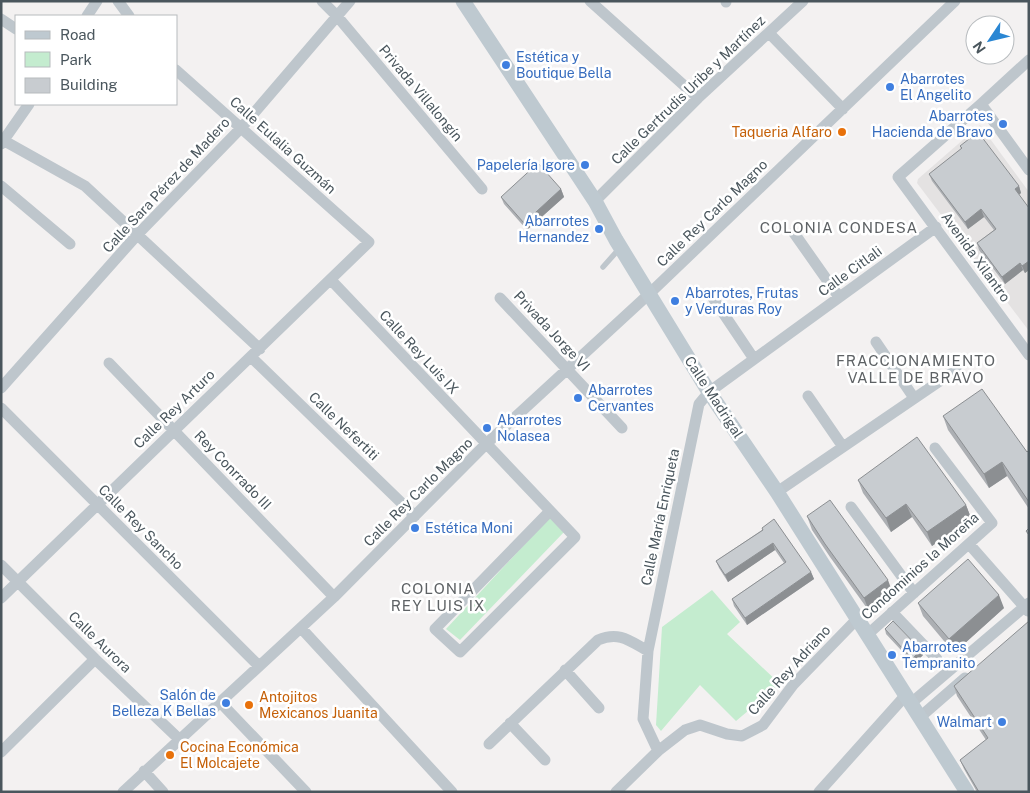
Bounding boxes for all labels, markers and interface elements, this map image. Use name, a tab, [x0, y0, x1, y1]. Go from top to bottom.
street label: Calle Gertrudis Uribe y Martínez	[608, 12, 768, 168]
legend	[15, 15, 178, 105]
north arrow	[965, 15, 1015, 65]
text: Road	[60, 26, 96, 43]
text: N	[970, 38, 989, 57]
street label: Privada Villalongín	[376, 42, 466, 144]
place label: Estética y Boutique Bella	[516, 49, 611, 81]
text: Park	[60, 51, 92, 68]
marker: Estética y Boutique Bella	[500, 59, 512, 71]
place label: Abarrotes El Angelito	[900, 71, 971, 103]
text: Building	[60, 76, 118, 93]
marker: Abarrotes El Angelito	[884, 81, 896, 93]
street label: Calle Eulalia Guzmán	[227, 93, 339, 197]
place label: Abarrotes Hacienda de Bravo	[872, 108, 993, 140]
street label: Calle Sara Pérez de Madero	[99, 114, 233, 256]
marker: Abarrotes Hacienda de Bravo	[997, 118, 1009, 130]
place label: Taqueria Alfaro	[732, 124, 832, 140]
marker: Taqueria Alfaro	[836, 126, 848, 138]
street label: Calle Rey Carlo Magno	[654, 156, 771, 270]
place label: Papelería Igore	[477, 157, 575, 173]
marker: Papelería Igore	[579, 159, 591, 171]
street label: Avenida Xilantro	[938, 209, 1014, 305]
place label: Abarrotes Hernandez	[518, 213, 589, 245]
district label: COLONIA CONDESA	[760, 219, 918, 236]
marker: Abarrotes Hernandez	[593, 223, 605, 235]
street label: Calle Citlali	[815, 243, 885, 299]
place label: Abarrotes, Frutas y Verduras Roy	[685, 285, 798, 317]
street label: Privada Jorge VI	[511, 288, 593, 374]
marker: Abarrotes, Frutas y Verduras Roy	[669, 295, 681, 307]
street label: Calle Rey Luis IX	[376, 307, 462, 397]
district label: FRACCIONAMIENTO VALLE DE BRAVO	[836, 352, 996, 386]
street label: Calle Madrigal	[682, 353, 746, 441]
street label: Calle Rey Arturo	[130, 366, 218, 452]
place label: Abarrotes Cervantes	[588, 382, 654, 414]
street label: Calle Nefertiti	[306, 389, 382, 463]
marker: Abarrotes Cervantes	[572, 392, 584, 404]
place label: Abarrotes Nolasea	[497, 412, 562, 444]
marker: Abarrotes Nolasea	[481, 422, 493, 434]
street label: Rey Conrrado III	[191, 427, 275, 513]
street label: Calle Rey Carlo Magno	[360, 434, 476, 550]
street label: Calle María Enriqueta	[638, 447, 682, 587]
street label: Calle Rey Sancho	[95, 481, 187, 573]
street label: Condominios la Moreña	[858, 509, 982, 623]
place label: Estética Moni	[425, 520, 513, 536]
marker: Estética Moni	[409, 522, 421, 534]
district label: COLONIA REY LUIS IX	[391, 580, 485, 614]
street label: Calle Aurora	[65, 608, 135, 676]
street label: Calle Rey Adriano	[745, 622, 834, 718]
place label: Abarrotes Tempranito	[902, 639, 975, 671]
marker: Abarrotes Tempranito	[886, 649, 898, 661]
place label: Salón de Belleza K Bellas	[112, 687, 216, 719]
place label: Antojitos Mexicanos Juanita	[259, 689, 378, 721]
marker: Salón de Belleza K Bellas	[220, 697, 232, 709]
marker: Antojitos Mexicanos Juanita	[243, 699, 255, 711]
place label: Walmart	[937, 714, 992, 730]
marker: Walmart	[996, 716, 1008, 728]
place label: Cocina Económica El Molcajete	[180, 739, 299, 771]
marker: Cocina Económica El Molcajete	[164, 749, 176, 761]

